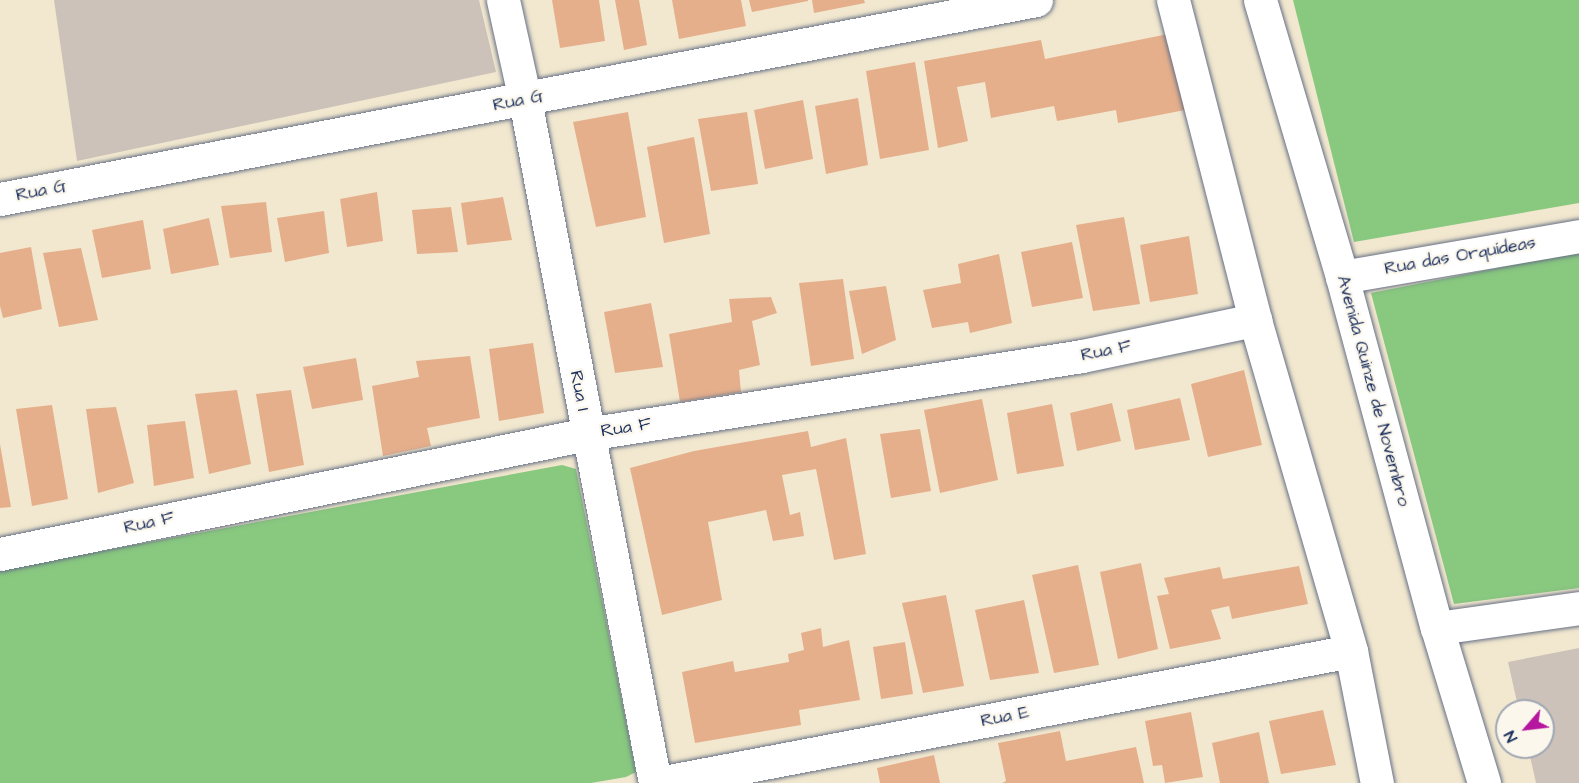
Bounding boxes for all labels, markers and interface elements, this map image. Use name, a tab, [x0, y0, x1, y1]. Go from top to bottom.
street label: Rua G	[491, 86, 545, 116]
street label: Rua G	[14, 176, 68, 206]
street label: Rua das Orquídeas	[1383, 232, 1537, 280]
street label: Avenida Quinze de Novembro	[1332, 273, 1414, 509]
street label: Rua F	[1079, 336, 1133, 366]
street label: Rua I	[564, 369, 594, 413]
street label: Rua F	[599, 413, 653, 443]
street label: Rua F	[122, 507, 176, 539]
north arrow	[1495, 699, 1555, 759]
street label: Rua E	[979, 702, 1031, 732]
text: N	[1499, 727, 1523, 746]

